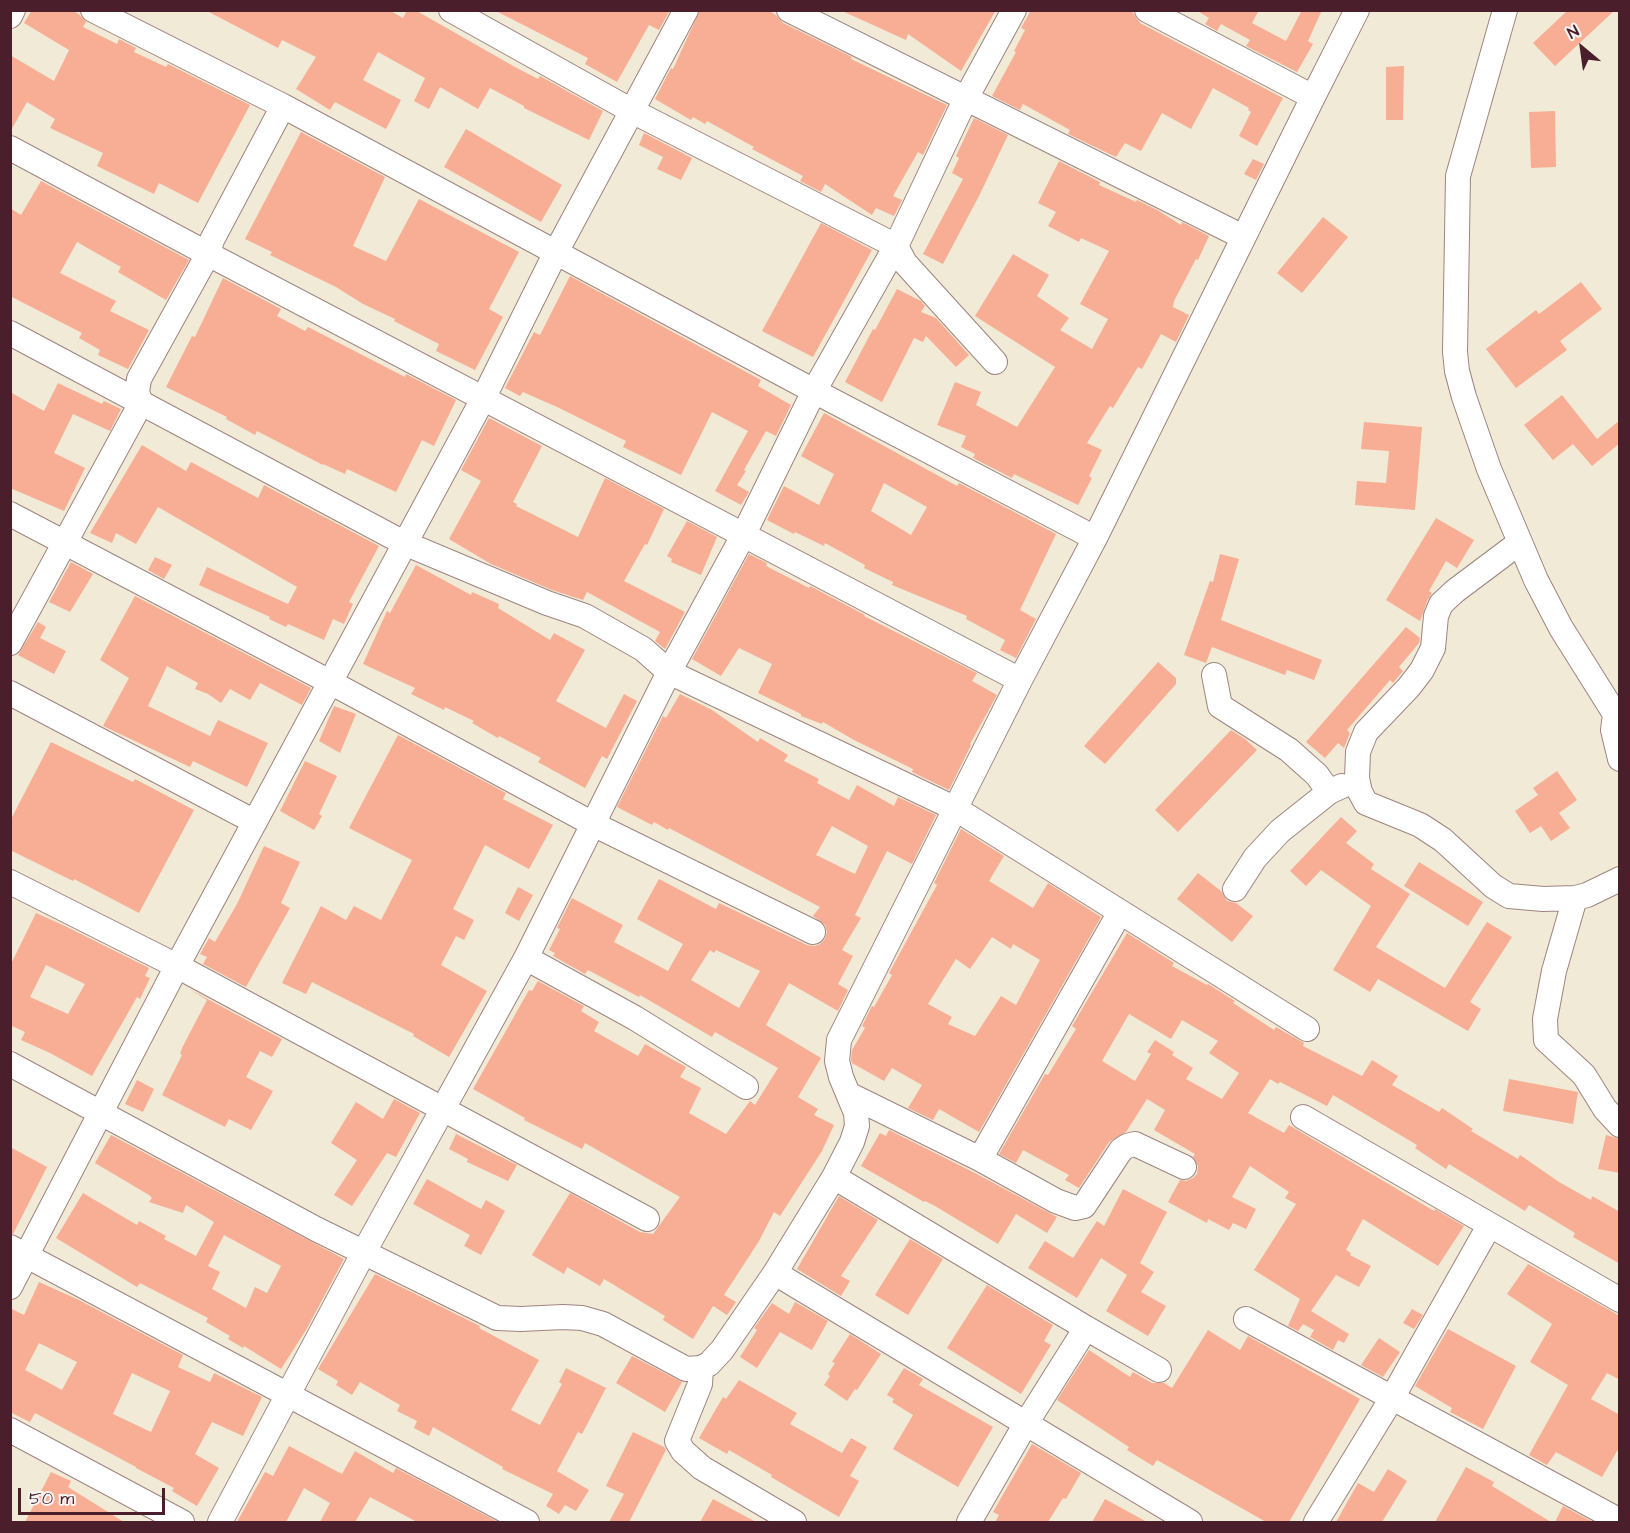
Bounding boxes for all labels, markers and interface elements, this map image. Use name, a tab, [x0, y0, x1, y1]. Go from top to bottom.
north arrow	[1552, 18, 1612, 78]
text: N	[1564, 20, 1583, 44]
scale bar	[21, 1476, 168, 1514]
text: 50 m	[29, 1486, 74, 1511]

